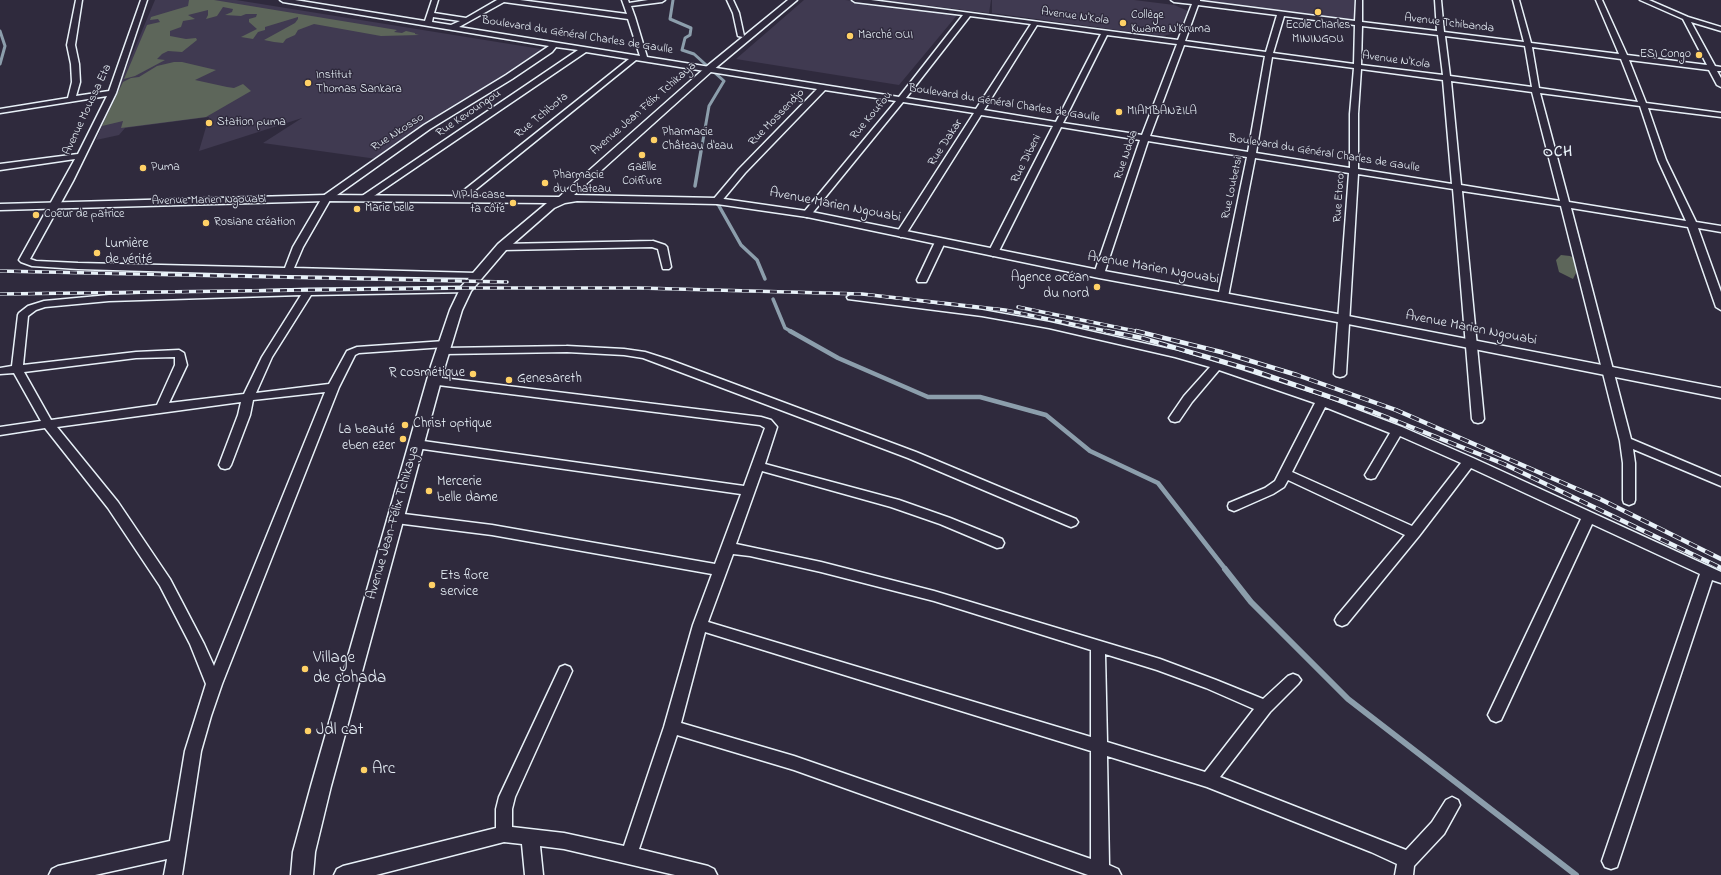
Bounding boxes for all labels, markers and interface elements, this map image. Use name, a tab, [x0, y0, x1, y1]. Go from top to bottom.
street label: Avenue N'Kola	[1040, 5, 1110, 29]
marker: Ecole Charles MININGOU	[1313, 7, 1323, 17]
place label: Collège Kwame N'Kruma	[1131, 9, 1210, 37]
street label: Avenue Tchibanda	[1403, 11, 1495, 37]
street label: Boulevard du Général Charles de Gaulle	[480, 14, 674, 58]
marker: Collège Kwame N'Kruma	[1118, 18, 1128, 28]
place label: Ecole Charles MININGOU	[1286, 19, 1350, 47]
place label: Marché OUI	[858, 29, 913, 43]
marker: Marché OUI	[845, 31, 855, 41]
place label: ESI Congo	[1640, 48, 1691, 62]
street label: Avenue N'Kola	[1361, 49, 1431, 73]
marker: ESI Congo	[1694, 50, 1704, 60]
street label: Avenue Jean Félix Tchikaya	[588, 59, 700, 159]
street label: Avenue Moussa Eta	[61, 62, 115, 158]
place label: Institut Thomas Sankara	[316, 69, 402, 97]
marker: Institut Thomas Sankara	[303, 78, 313, 88]
street label: Boulevard du Général Charles de Gaulle	[907, 82, 1101, 126]
street label: Rue Mossendjo	[746, 86, 808, 150]
street label: Rue Kevoungou	[434, 87, 504, 141]
street label: Rue Koufou	[848, 89, 896, 143]
street label: Rue Tchibota	[512, 90, 572, 142]
place label: MIAMBANZILA	[1127, 105, 1197, 119]
marker: MIAMBANZILA	[1114, 107, 1124, 117]
street label: Rue Nkosso	[369, 111, 427, 155]
place label: Station puma	[217, 116, 286, 130]
street label: Rue Dakar	[926, 117, 966, 169]
marker: Station puma	[204, 118, 214, 128]
place label: Pharmacie Château d'eau	[662, 126, 733, 154]
street label: Rue Ndola	[1112, 129, 1142, 181]
street label: Rue Dibeni	[1009, 132, 1045, 186]
street label: Boulevard du Général Charles de Gaulle	[1227, 132, 1421, 176]
marker: Pharmacie Château d'eau	[649, 135, 659, 145]
district label: OCH	[1543, 145, 1573, 163]
marker: Gaëlle Coiffure	[637, 150, 647, 160]
street label: Rue Loubetsi	[1219, 156, 1247, 220]
place label: Puma	[151, 161, 180, 175]
place label: Gaëlle Coiffure	[622, 161, 662, 189]
marker: Puma	[138, 163, 148, 173]
place label: Pharmacie du Chateau	[553, 169, 611, 197]
street label: Rue Etoro	[1331, 173, 1349, 223]
marker: Pharmacie du Chateau	[540, 178, 550, 188]
street label: Avenue Marien Ngouabi	[768, 185, 902, 227]
place label: VIP la case ta côté	[453, 189, 505, 217]
street label: Avenue Marien Ngouabi	[152, 193, 266, 209]
marker: VIP la case ta côté	[508, 198, 518, 208]
place label: Marie belle	[365, 202, 414, 216]
marker: Marie belle	[352, 204, 362, 214]
place label: Coeur de patrice	[44, 208, 124, 222]
marker: Coeur de patrice	[31, 210, 41, 220]
place label: Rosiane création	[214, 216, 295, 230]
marker: Rosiane création	[201, 218, 211, 228]
place label: Lumière de vérité	[105, 237, 152, 270]
marker: Lumière de vérité	[92, 248, 102, 258]
street label: Avenue Marien Ngouabi	[1086, 249, 1220, 289]
place label: Agence océan du nord	[1011, 271, 1089, 304]
marker: Agence océan du nord	[1092, 282, 1102, 292]
street label: Avenue Marien Ngouabi	[1404, 308, 1538, 350]
place label: R cosmétique	[389, 366, 465, 382]
marker: R cosmétique	[468, 369, 478, 379]
place label: Genesareth	[517, 372, 582, 388]
marker: Genesareth	[504, 375, 514, 385]
place label: Christ optique	[413, 417, 492, 433]
marker: Christ optique	[400, 420, 410, 430]
place label: La beauté eben ezer	[339, 423, 395, 456]
marker: La beauté eben ezer	[398, 434, 408, 444]
street label: Avenue Jean-Félix Tchikaya	[364, 444, 424, 602]
place label: Mercerie belle dame	[437, 475, 498, 508]
marker: Mercerie belle dame	[424, 486, 434, 496]
place label: Ets flore service	[440, 569, 489, 602]
marker: Ets flore service	[427, 580, 437, 590]
place label: Village de cohada	[313, 649, 386, 689]
marker: Village de cohada	[300, 664, 310, 674]
place label: Jdl cat	[316, 721, 363, 741]
marker: Jdl cat	[303, 726, 313, 736]
place label: Arc	[372, 760, 395, 780]
marker: Arc	[359, 765, 369, 775]

